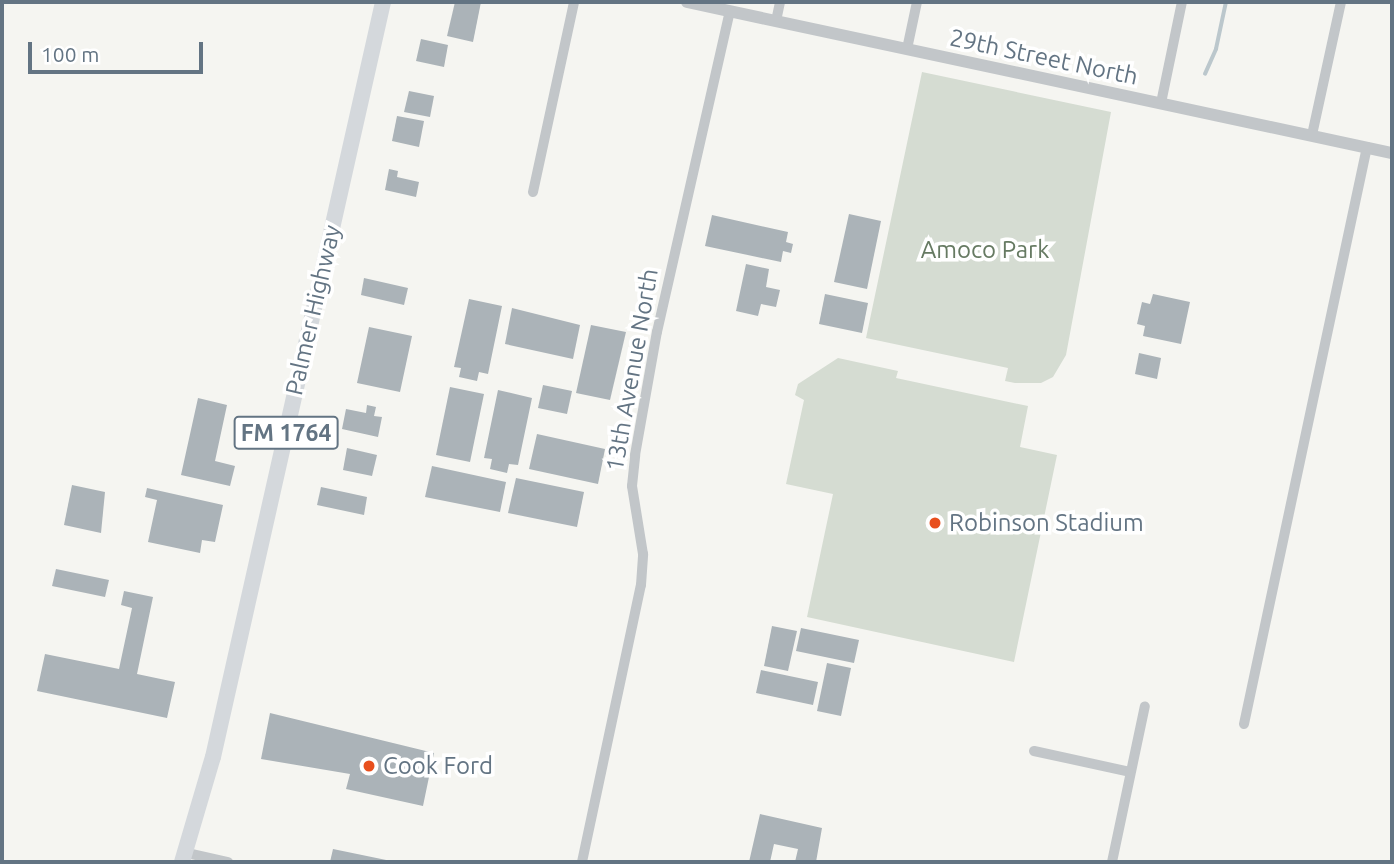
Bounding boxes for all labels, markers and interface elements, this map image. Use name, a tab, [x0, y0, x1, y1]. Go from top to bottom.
street label: 29th Street North	[947, 23, 1141, 91]
scale bar	[32, 28, 206, 72]
text: 100 m	[41, 42, 99, 66]
street label: Palmer Highway	[279, 222, 347, 398]
park label: Amoco Park	[921, 236, 1049, 264]
street label: 13th Avenue North	[600, 266, 664, 474]
road number: FM 1764	[233, 414, 338, 452]
place label: Robinson Stadium	[949, 509, 1144, 537]
marker: Robinson Stadium	[927, 515, 943, 531]
place label: Cook Ford	[383, 752, 493, 780]
marker: Cook Ford	[361, 758, 377, 774]

